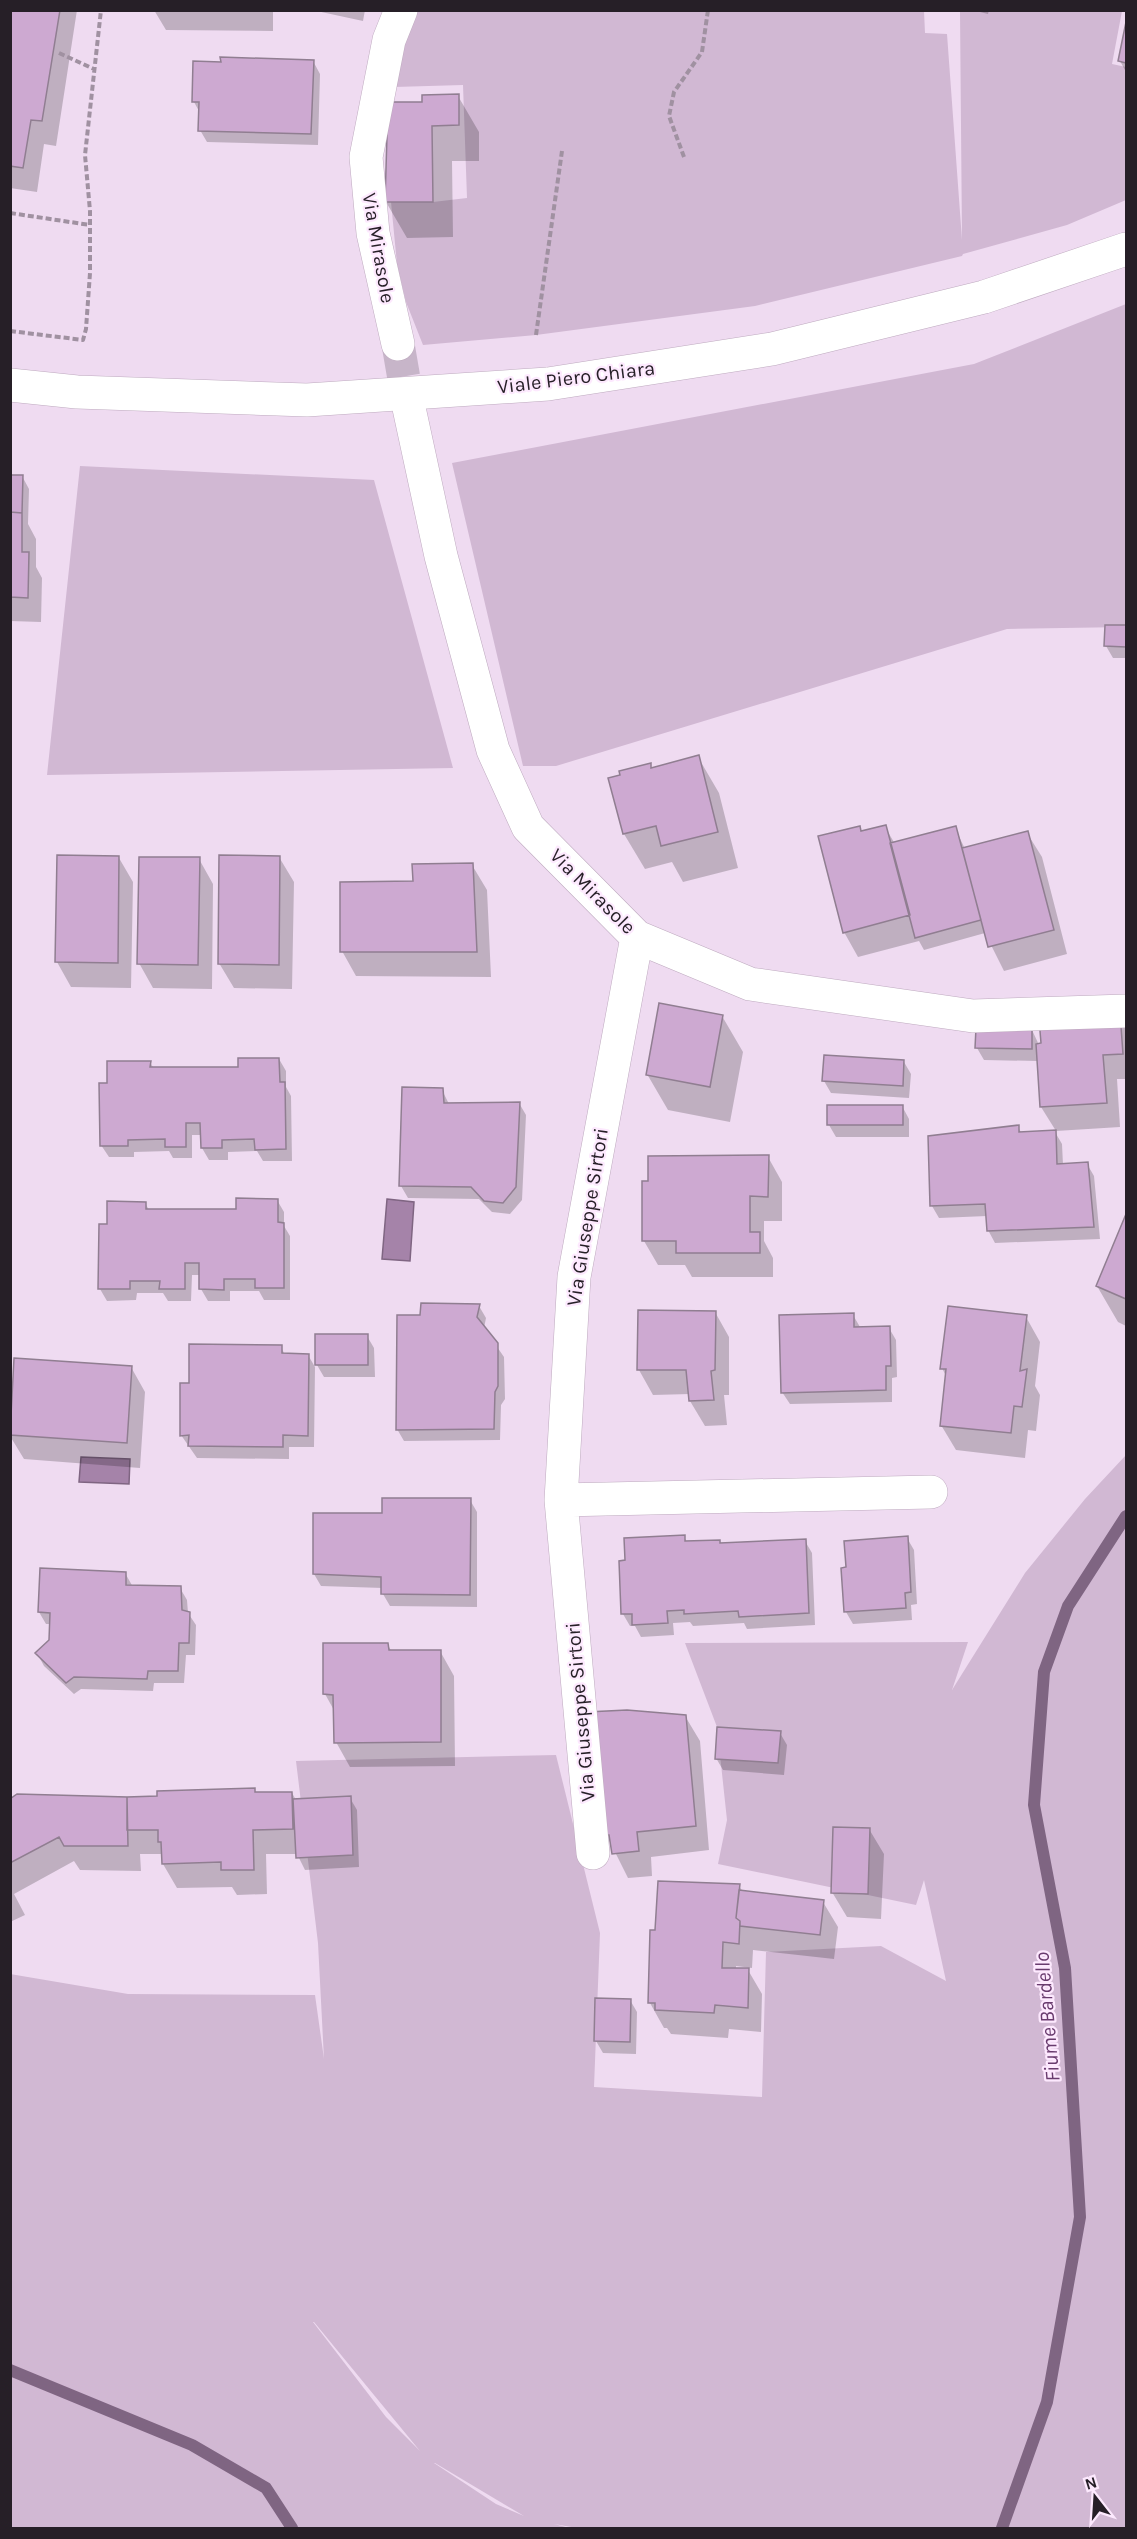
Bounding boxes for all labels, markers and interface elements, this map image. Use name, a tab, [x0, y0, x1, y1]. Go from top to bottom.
street label: Via Mirasole	[358, 191, 400, 305]
street label: Viale Piero Chiara	[496, 356, 656, 399]
street label: Via Mirasole	[545, 844, 640, 939]
street label: Via Giuseppe Sirtori	[562, 1126, 613, 1308]
street label: Via Giuseppe Sirtori	[561, 1621, 600, 1803]
water label: Fiume Bardello	[1029, 1950, 1065, 2083]
north arrow	[1065, 2467, 1125, 2527]
text: N	[1082, 2472, 1099, 2494]

